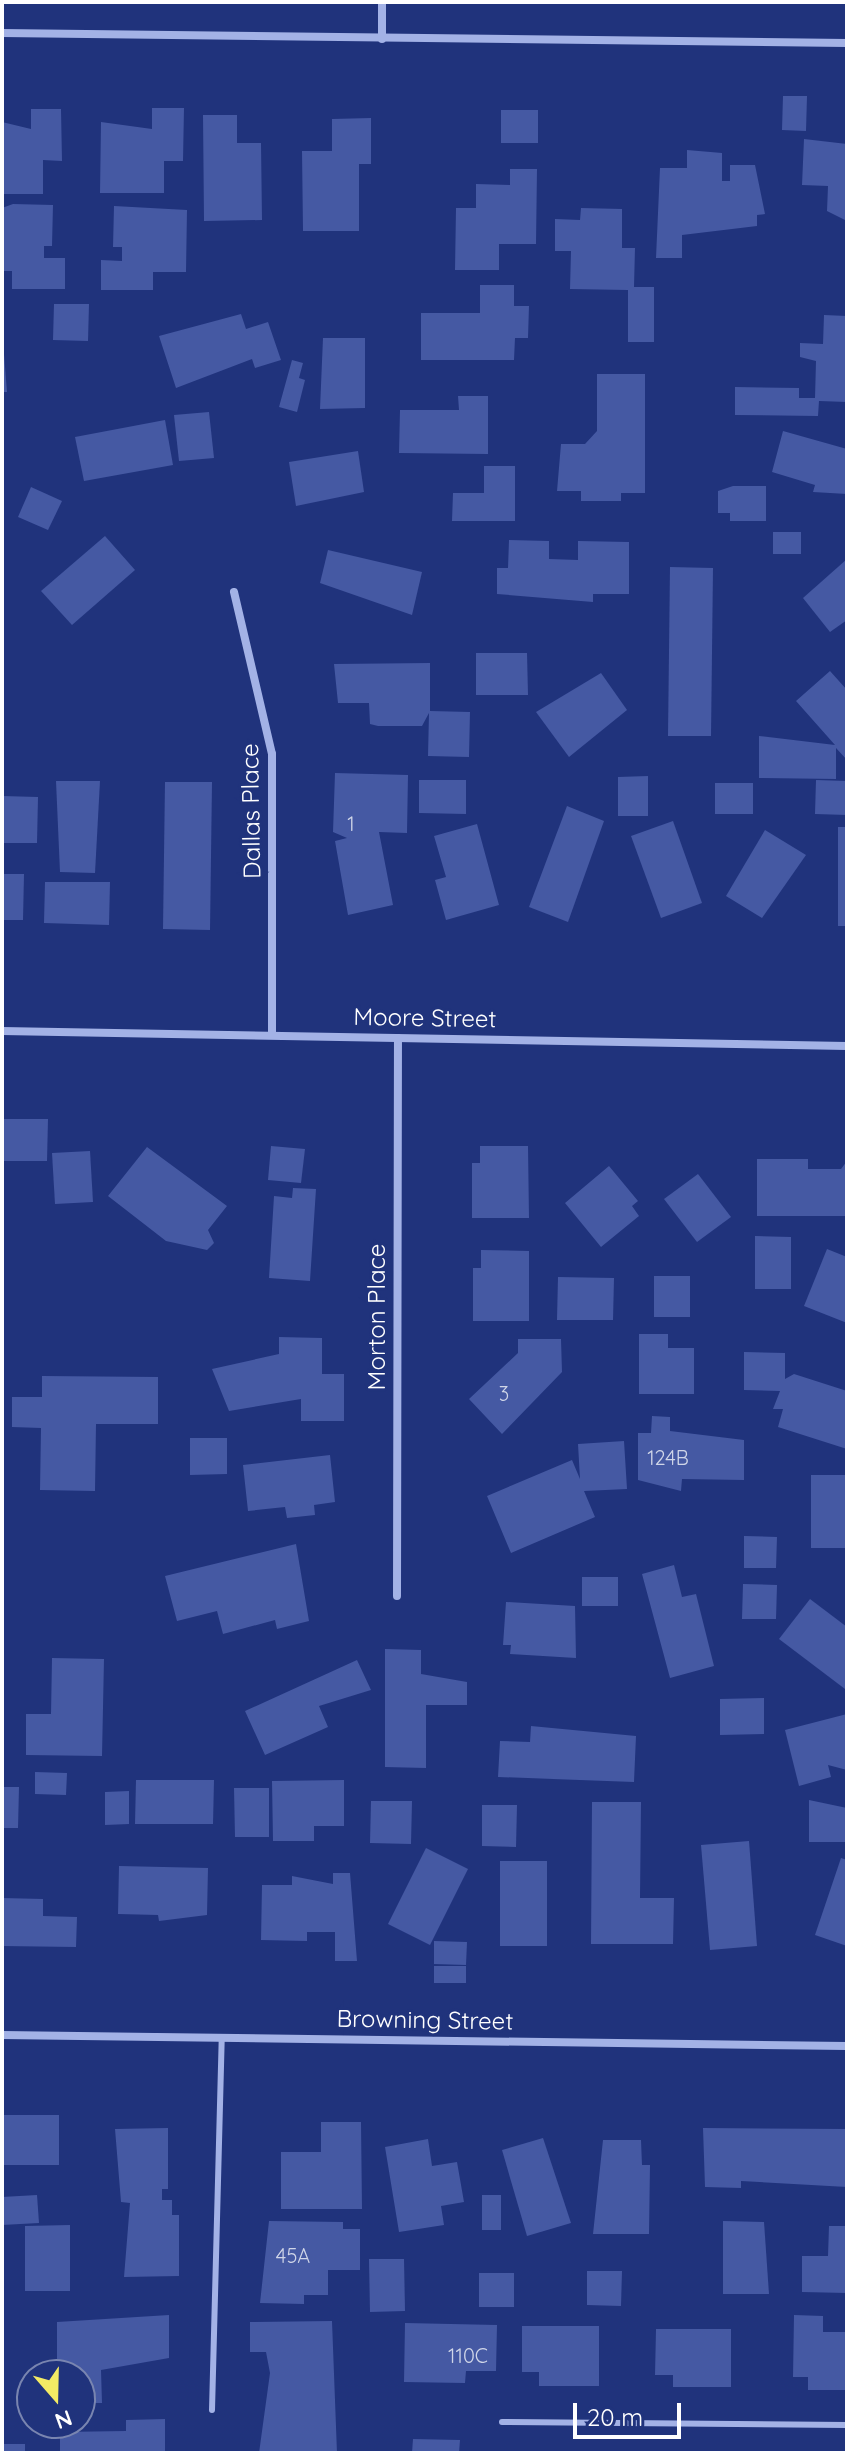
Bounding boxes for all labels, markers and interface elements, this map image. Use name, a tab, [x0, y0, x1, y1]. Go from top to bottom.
street label: Dallas Place	[235, 743, 267, 879]
house number: 1	[347, 811, 355, 835]
street label: Moore Street	[353, 1002, 497, 1034]
street label: Morton Place	[363, 1244, 391, 1390]
house number: 3	[499, 1381, 509, 1405]
house number: 124B	[647, 1445, 689, 1469]
street label: Browning Street	[336, 2004, 514, 2036]
house number: 45A	[276, 2243, 310, 2267]
house number: 110C	[448, 2343, 488, 2367]
north arrow	[16, 2359, 96, 2439]
scale bar	[577, 2387, 685, 2437]
text: 20 m	[587, 2402, 643, 2432]
text: N	[51, 2404, 76, 2436]

